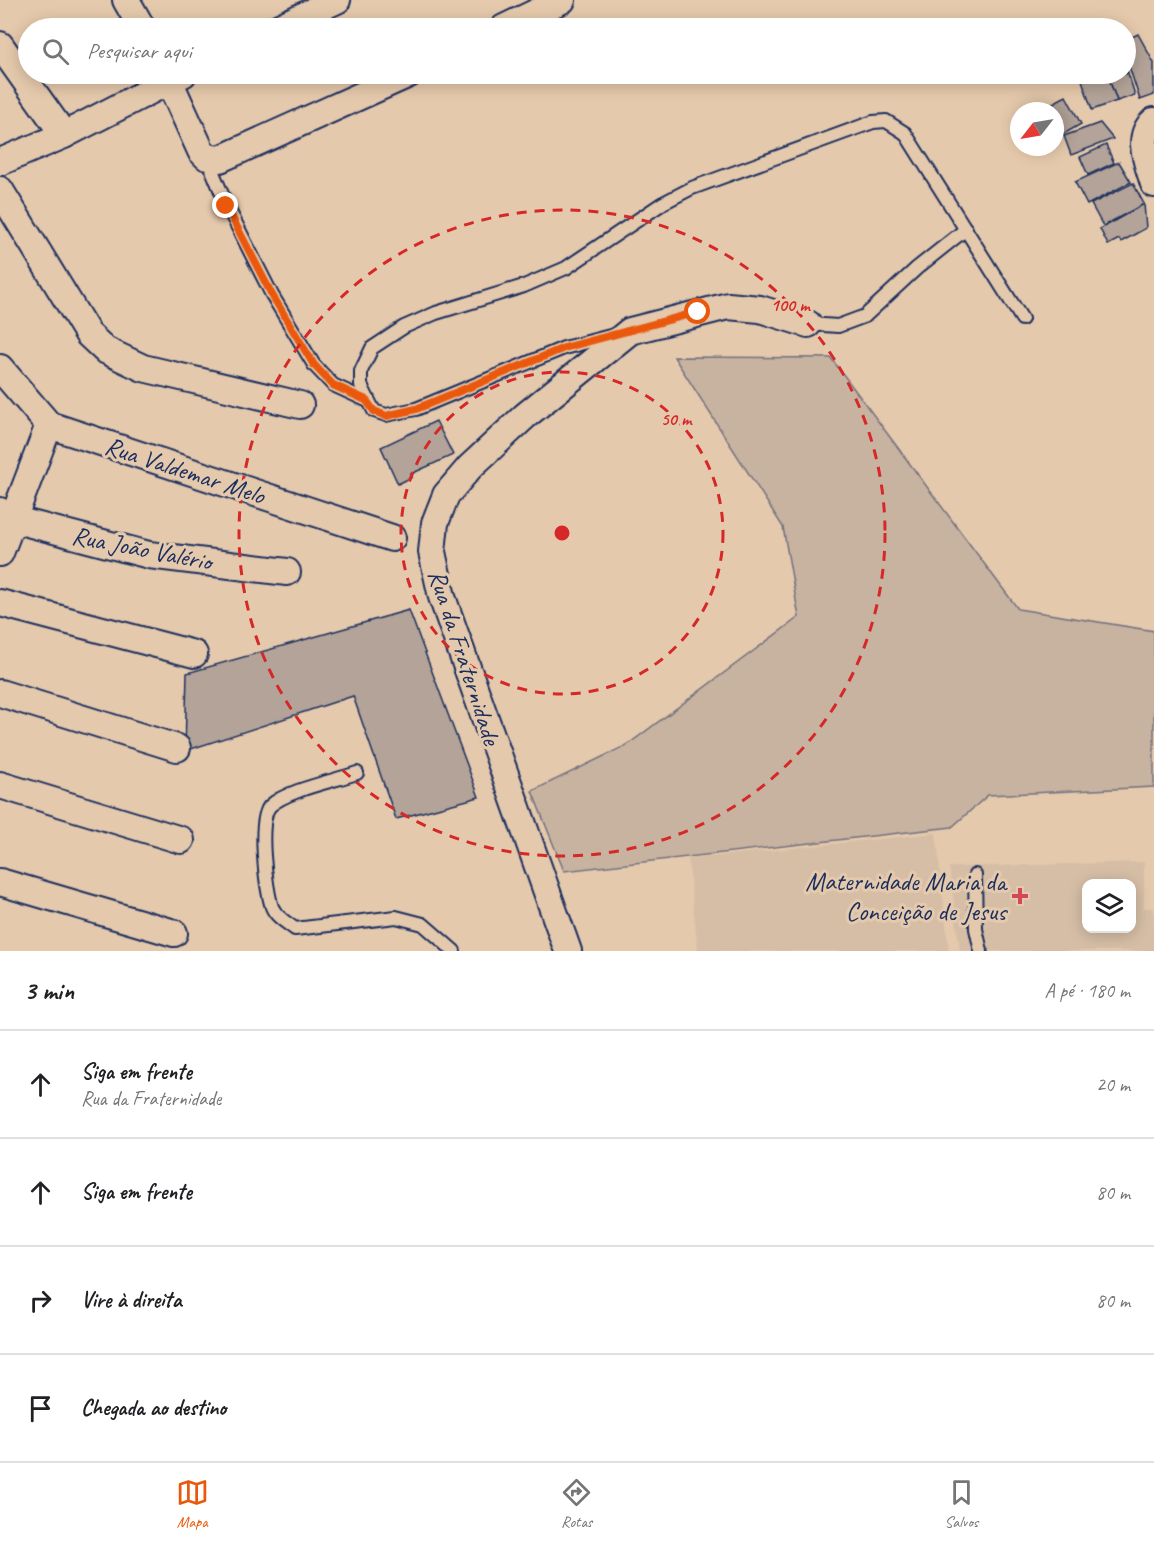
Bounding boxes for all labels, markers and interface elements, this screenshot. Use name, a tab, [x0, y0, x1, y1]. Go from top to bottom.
search box	[18, 18, 1136, 84]
icon: search	[39, 35, 72, 68]
text: Pesquisar aqui	[87, 37, 192, 65]
north arrow	[1010, 102, 1064, 156]
route end	[212, 192, 238, 218]
text: 100 m	[771, 294, 811, 316]
route start	[684, 298, 710, 324]
text: 50 m	[661, 408, 693, 430]
street label: Rua Valdemar Melo	[101, 429, 271, 512]
street label: Rua João Valério	[69, 519, 217, 579]
centre of rings	[552, 523, 572, 543]
street label: Rua da Fraternidade	[421, 565, 509, 750]
place label: Maternidade Maria da Conceição de Jesus	[805, 865, 1008, 928]
map controls	[1082, 879, 1136, 933]
button: layers	[1082, 879, 1136, 933]
marker: Maternidade Maria da Conceição de Jesus	[1011, 887, 1029, 905]
text: 3 min	[24, 974, 74, 1007]
text: A pé · 180 m	[1045, 978, 1130, 1003]
text: Siga em frente	[81, 1058, 192, 1086]
icon: ahead	[24, 1068, 57, 1101]
text: 20 m	[1096, 1072, 1130, 1097]
text: Rua da Fraternidade	[81, 1086, 221, 1111]
icon: ahead	[24, 1176, 57, 1209]
text: Siga em frente	[81, 1178, 192, 1206]
text: 80 m	[1096, 1180, 1130, 1205]
icon: right	[24, 1284, 57, 1317]
text: Vire à direita	[81, 1286, 181, 1314]
text: 80 m	[1096, 1288, 1130, 1313]
icon: arrive	[24, 1392, 57, 1425]
text: Chegada ao destino	[81, 1394, 226, 1422]
tab: Mapa	[176, 1476, 209, 1532]
tab: Rotas	[560, 1476, 593, 1532]
tab: Salvos	[945, 1476, 978, 1532]

